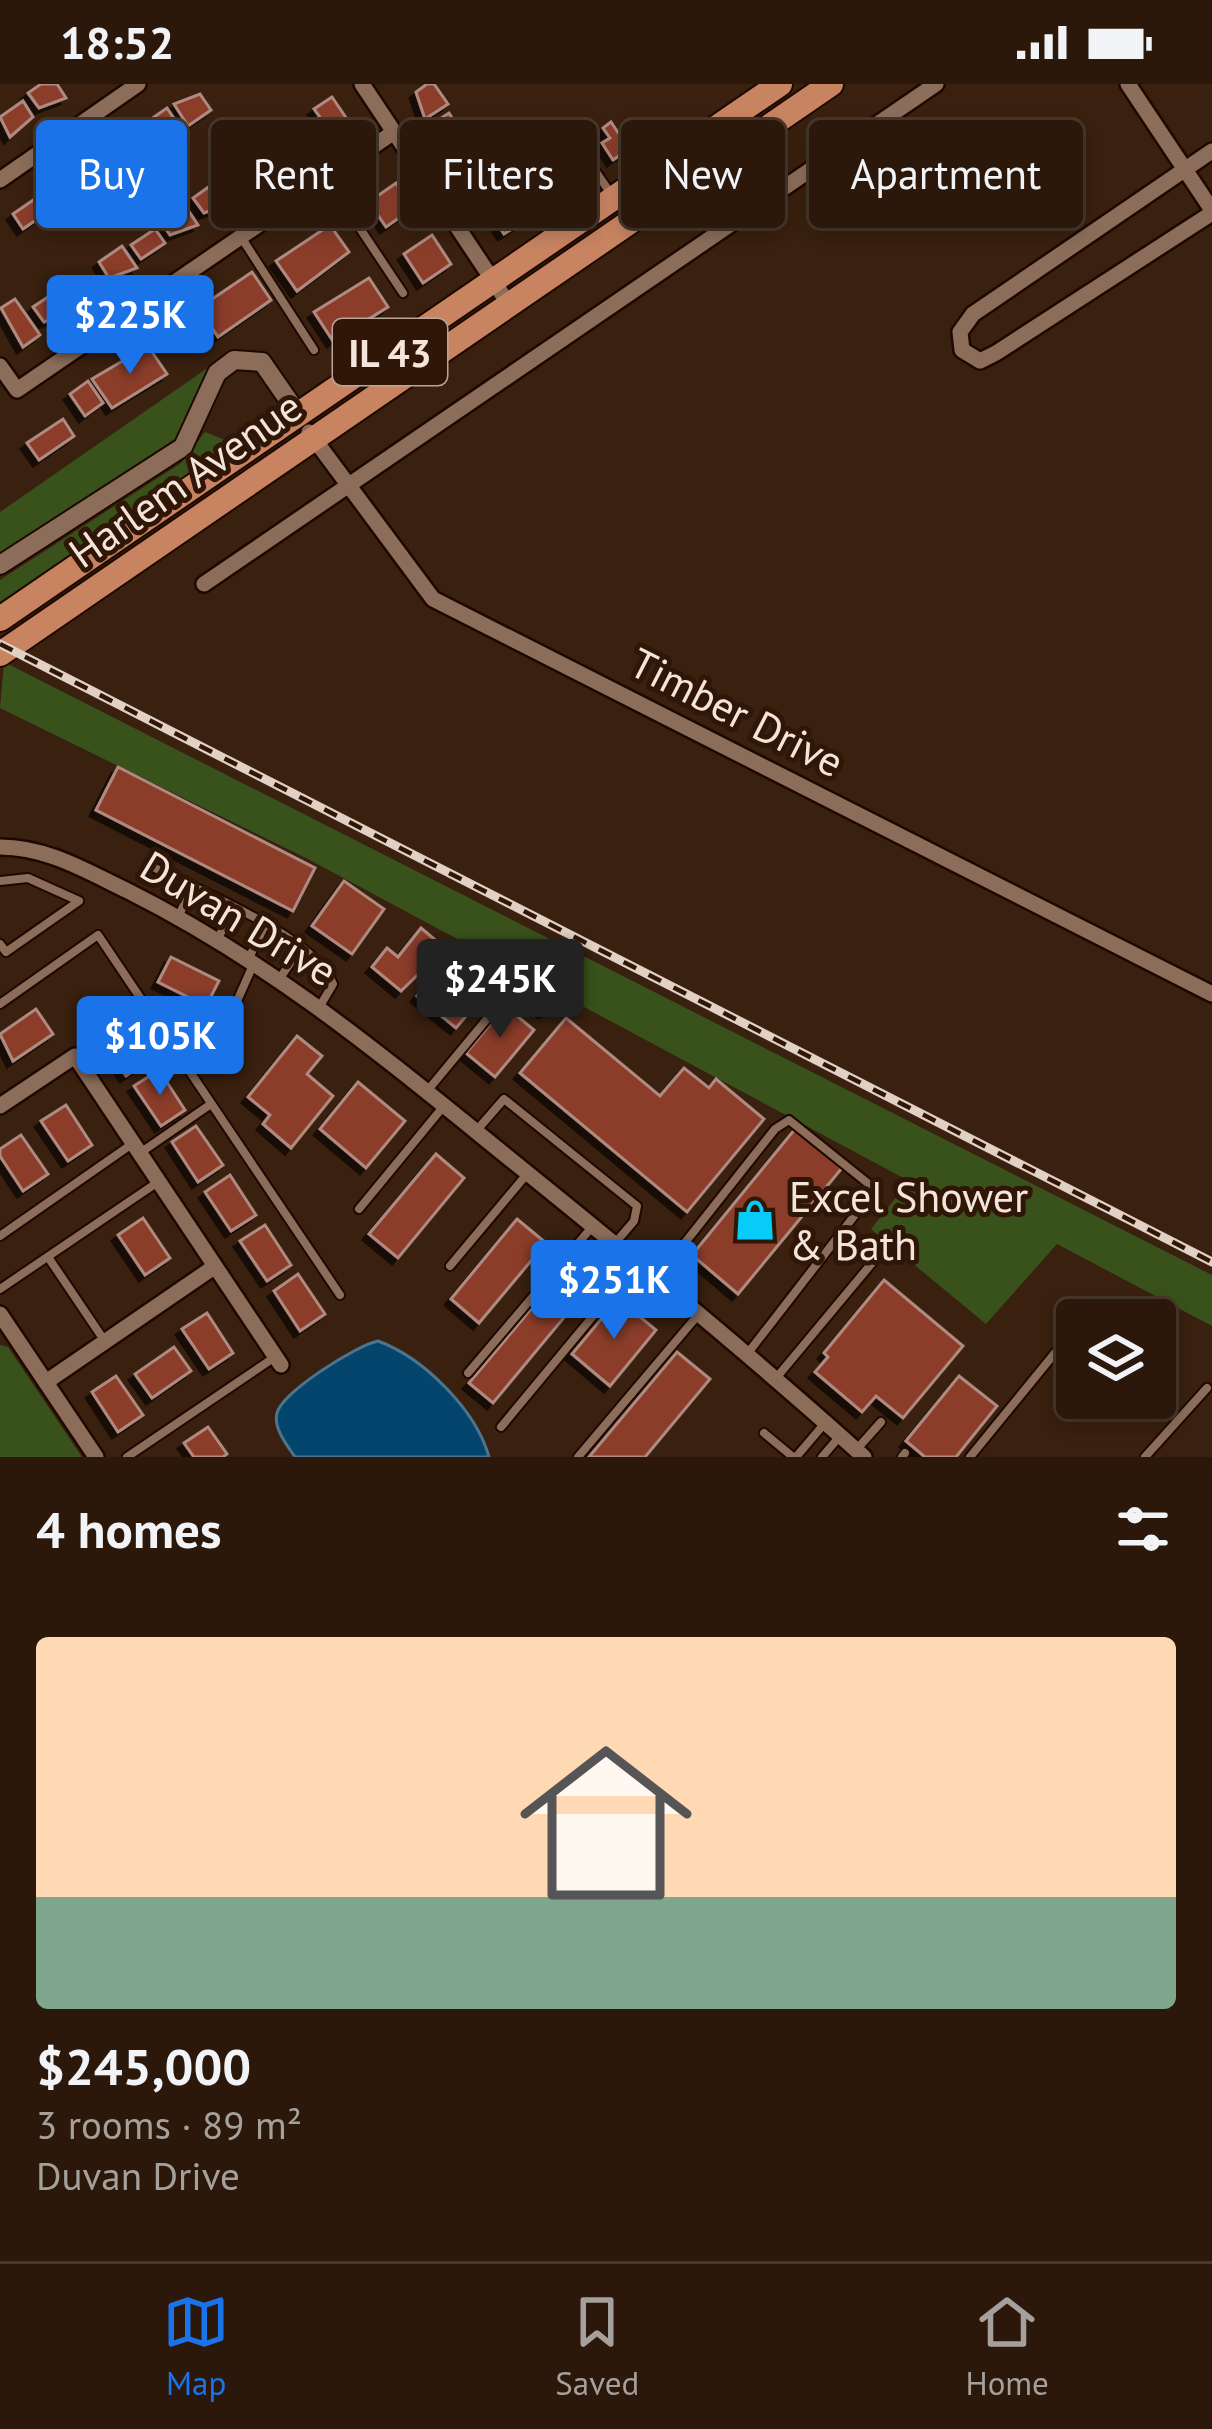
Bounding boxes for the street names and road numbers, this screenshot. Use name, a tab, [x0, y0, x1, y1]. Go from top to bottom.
road number: IL 43	[333, 319, 447, 385]
street label: Harlem Avenue	[58, 378, 312, 580]
street label: Timber Drive	[621, 635, 853, 789]
street label: Duvan Drive	[131, 838, 347, 998]

